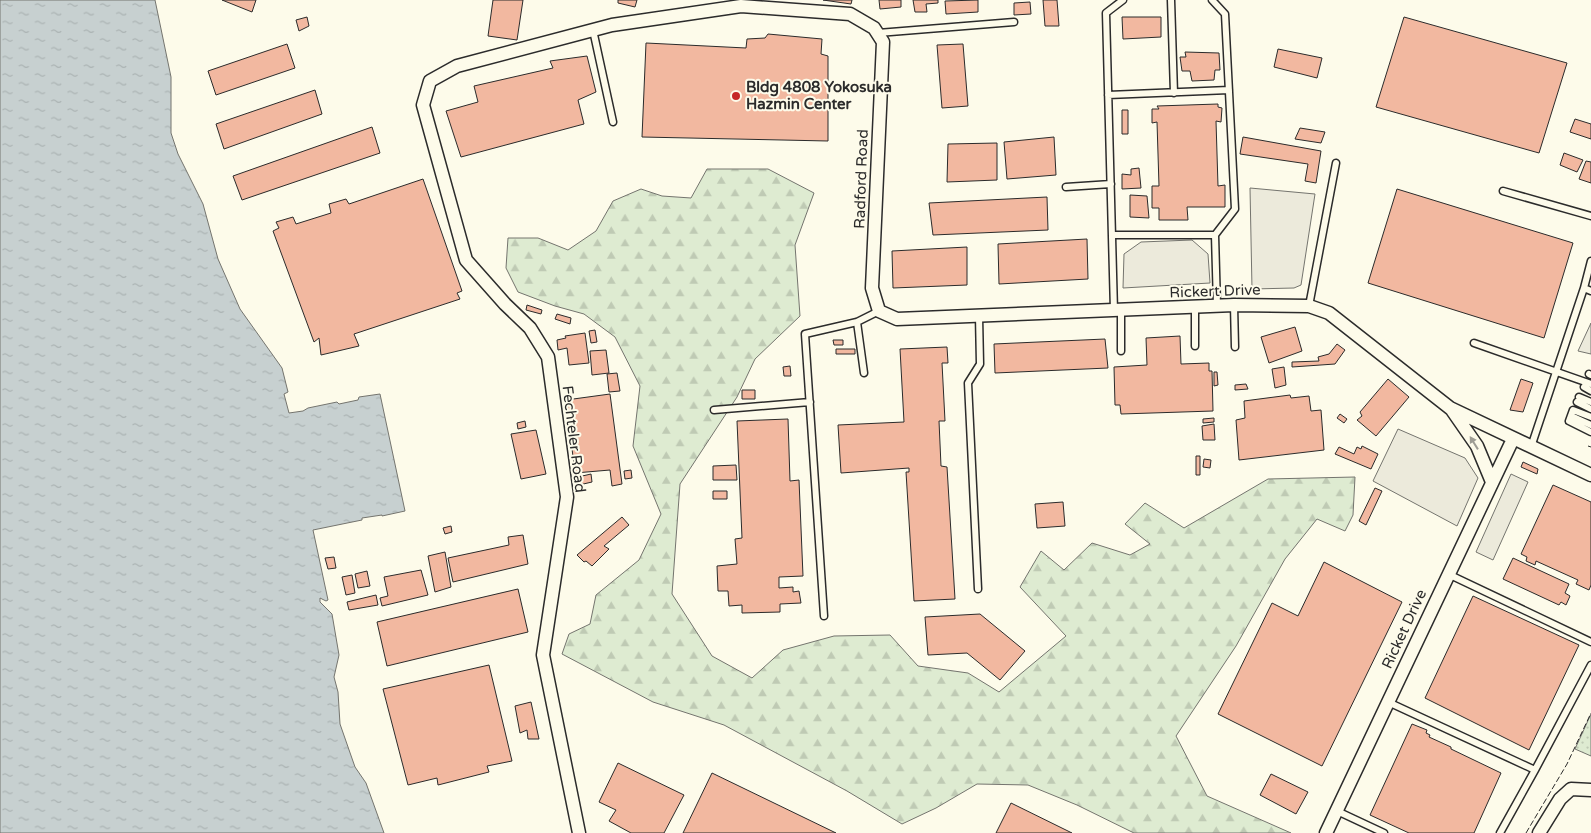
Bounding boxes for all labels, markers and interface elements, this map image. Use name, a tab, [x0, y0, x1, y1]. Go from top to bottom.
place label: Bldg 4808 Yokosuka Hazmin Center	[746, 78, 892, 113]
marker: Bldg 4808 Yokosuka Hazmin Center	[730, 90, 742, 102]
street label: Radford Road	[850, 129, 872, 229]
street label: Rickert Drive	[1169, 280, 1261, 302]
street label: Fechteler Road	[559, 384, 589, 494]
one-way arrow	[1470, 437, 1479, 450]
street label: Ricket Drive	[1378, 586, 1430, 672]

